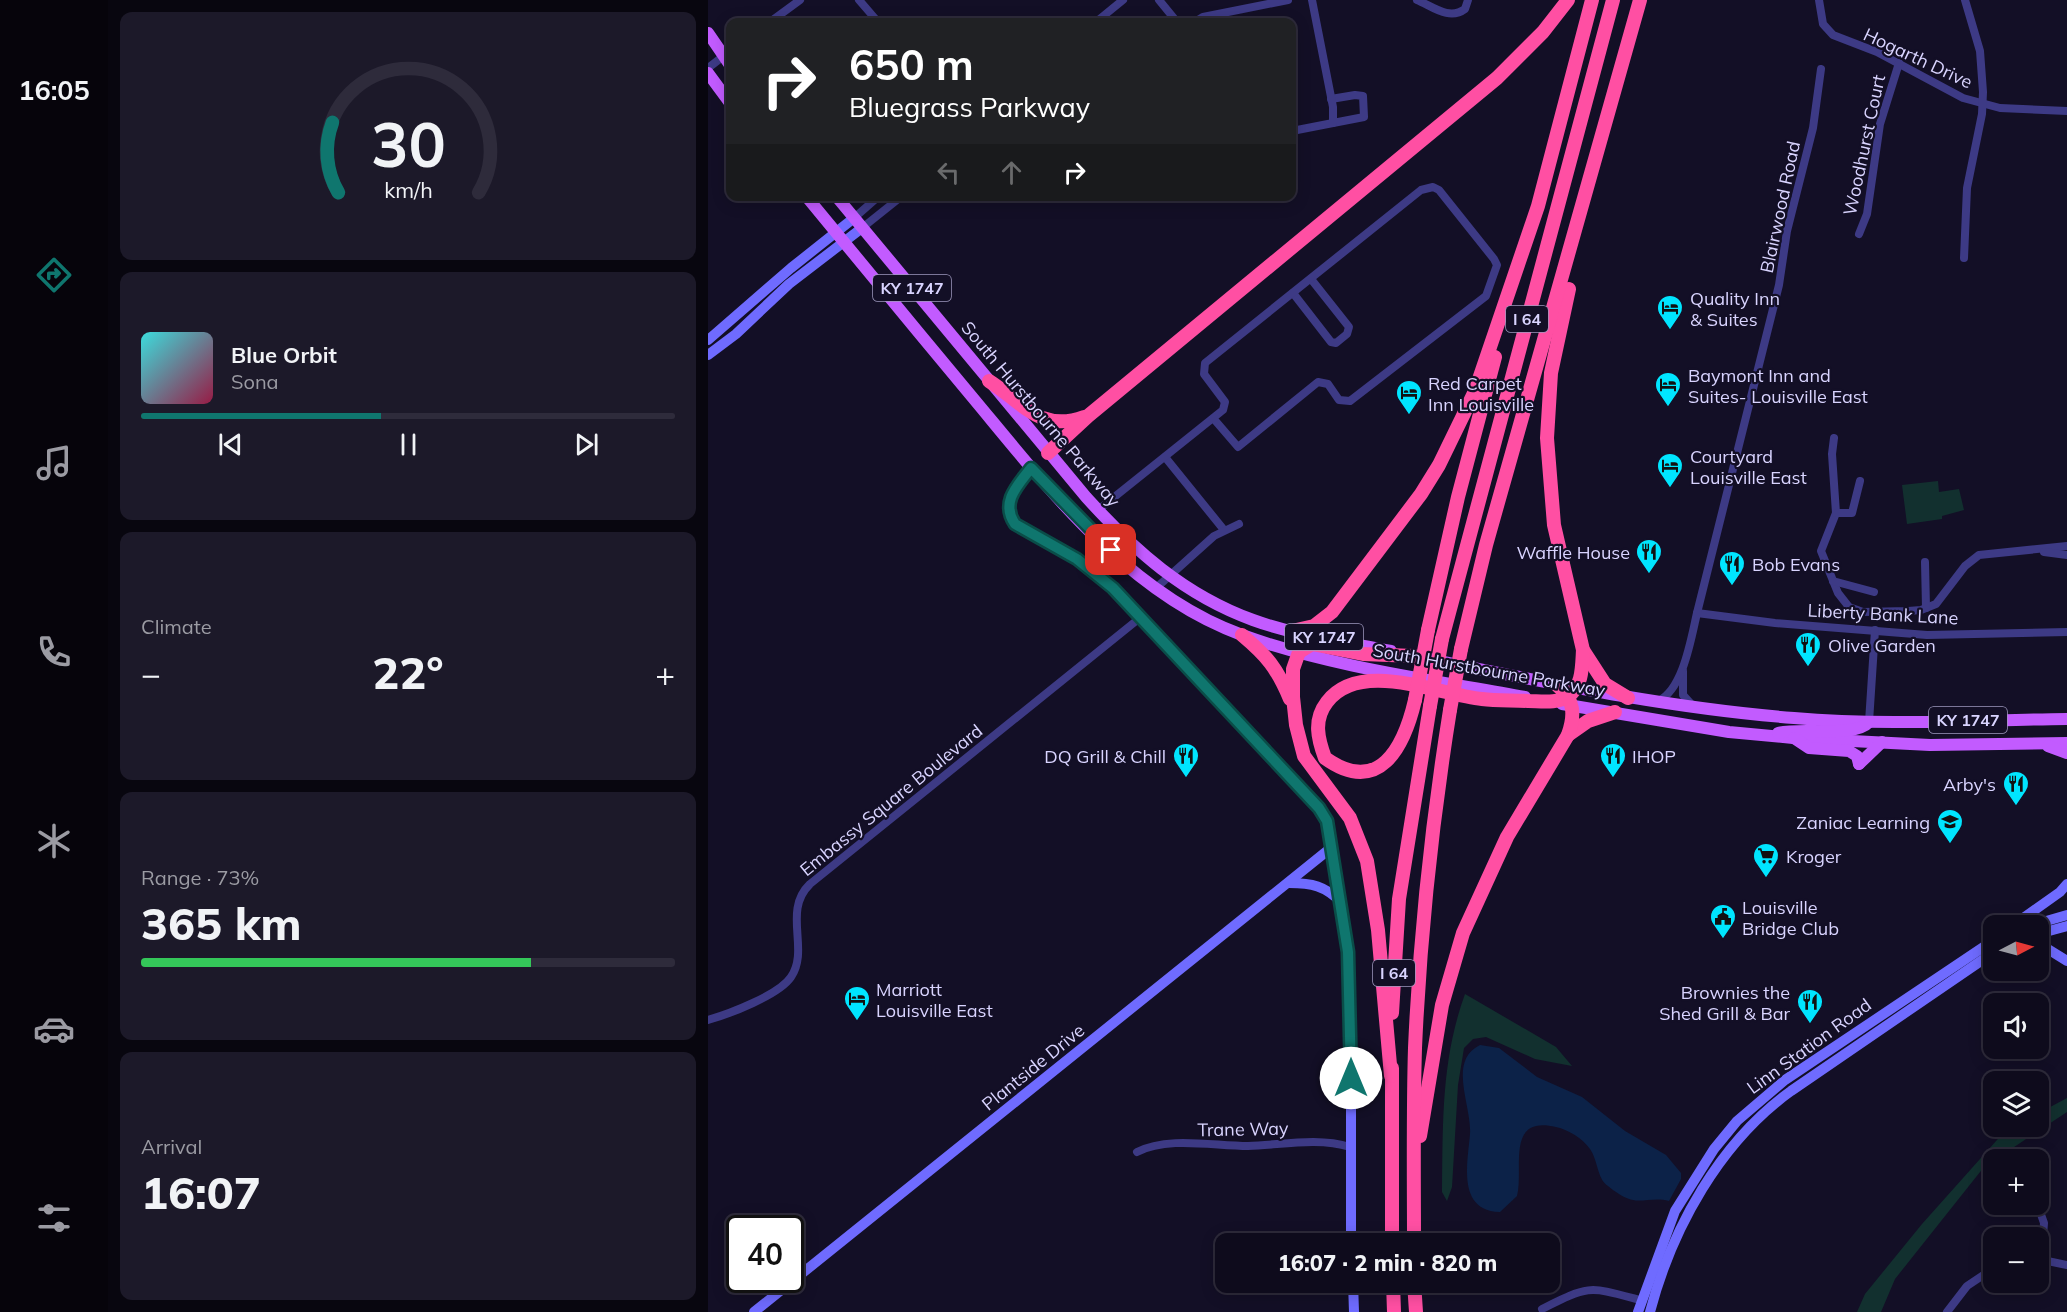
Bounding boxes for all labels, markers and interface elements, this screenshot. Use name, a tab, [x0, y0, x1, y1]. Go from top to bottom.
street label: Hogarth Drive	[1860, 23, 1976, 93]
text: 650 m	[849, 38, 974, 91]
icon: right	[750, 42, 828, 120]
text: 16:05	[18, 73, 90, 107]
street label: Woodhurst Court	[1838, 73, 1890, 217]
text: Bluegrass Parkway	[849, 90, 1090, 124]
text: 30	[371, 104, 445, 183]
street label: Blairwood Road	[1755, 139, 1805, 275]
icon: left	[932, 156, 965, 189]
icon: ahead	[995, 156, 1028, 189]
icon: right	[1058, 156, 1091, 189]
text: km/h	[384, 176, 432, 203]
icon: directions	[33, 254, 75, 296]
road number: KY 1747	[873, 275, 951, 301]
place label: Quality Inn & Suites	[1690, 287, 1780, 331]
hotel icon: Quality Inn & Suites	[1655, 293, 1685, 331]
road number: I 64	[1506, 306, 1548, 332]
street label: South Hurstbourne Parkway	[956, 316, 1126, 512]
text: Blue Orbit	[231, 341, 337, 369]
place label: Baymont Inn and Suites- Louisville East	[1688, 364, 1868, 408]
text: Sona	[231, 369, 279, 394]
hotel icon: Baymont Inn and Suites- Louisville East	[1653, 370, 1683, 408]
place label: Red Carpet Inn Louisville	[1428, 372, 1534, 416]
hotel icon: Red Carpet Inn Louisville	[1394, 378, 1424, 416]
icon: previous	[214, 428, 247, 461]
icon: pause	[392, 428, 425, 461]
icon: next	[570, 428, 603, 461]
icon: music	[33, 442, 75, 484]
place label: Courtyard Louisville East	[1690, 445, 1807, 489]
hotel icon: Courtyard Louisville East	[1655, 451, 1685, 489]
pin	[1085, 524, 1136, 575]
icon: arrive	[1094, 533, 1127, 566]
restaurant icon: Waffle House	[1634, 537, 1664, 575]
place label: Waffle House	[1516, 541, 1630, 564]
restaurant icon: Bob Evans	[1717, 549, 1747, 587]
place label: Bob Evans	[1752, 553, 1840, 576]
street label: Liberty Bank Lane	[1807, 599, 1959, 629]
text: Climate	[141, 614, 212, 639]
road number: KY 1747	[1285, 624, 1363, 650]
restaurant icon: Olive Garden	[1793, 630, 1823, 668]
icon: phone	[33, 631, 75, 673]
place label: Olive Garden	[1828, 634, 1936, 657]
street label: South Hurstbourne Parkway	[1371, 638, 1607, 702]
text: 22°	[372, 644, 444, 700]
text: −	[141, 653, 161, 694]
text: +	[655, 653, 675, 694]
road number: KY 1747	[1929, 707, 2007, 733]
street label: Embassy Square Boulevard	[795, 719, 987, 881]
restaurant icon: DQ Grill & Chill	[1171, 741, 1201, 779]
restaurant icon: IHOP	[1598, 741, 1628, 779]
place label: DQ Grill & Chill	[1044, 745, 1166, 768]
place label: IHOP	[1632, 745, 1676, 768]
restaurant icon: Arby's	[2001, 769, 2031, 807]
place label: Arby's	[1943, 773, 1996, 796]
school or university icon: Zaniac Learning	[1935, 807, 1965, 845]
place label: Zaniac Learning	[1796, 811, 1930, 834]
icon: climate	[33, 820, 75, 862]
supermarket icon: Kroger	[1751, 841, 1781, 879]
place label: Kroger	[1786, 845, 1842, 868]
text: Range · 73%	[141, 865, 259, 890]
text: 365 km	[141, 895, 302, 951]
place label: Louisville Bridge Club	[1742, 896, 1839, 940]
public building icon: Louisville Bridge Club	[1708, 902, 1738, 940]
north arrow	[1983, 915, 2049, 981]
map controls	[1983, 915, 2049, 1293]
road number: I 64	[1373, 960, 1415, 986]
place label: Marriott Louisville East	[876, 978, 993, 1022]
place label: Brownies the Shed Grill & Bar	[1659, 981, 1790, 1025]
hotel icon: Marriott Louisville East	[842, 984, 872, 1022]
restaurant icon: Brownies the Shed Grill & Bar	[1795, 987, 1825, 1025]
street label: Linn Station Road	[1742, 993, 1876, 1099]
button: sound	[1983, 993, 2049, 1059]
icon: car	[33, 1008, 75, 1050]
street label: Plantside Drive	[977, 1019, 1089, 1115]
position arrow	[1319, 1046, 1383, 1110]
button: layers	[1983, 1071, 2049, 1137]
street label: Trane Way	[1197, 1117, 1289, 1141]
text: Arrival	[141, 1134, 202, 1159]
button: +	[1983, 1149, 2049, 1215]
text: 16:07	[141, 1164, 261, 1220]
icon: filters	[33, 1197, 75, 1239]
speed limit sign: 40	[726, 1215, 804, 1293]
button: −	[1983, 1227, 2049, 1293]
text: 16:07 · 2 min · 820 m	[1278, 1249, 1497, 1277]

